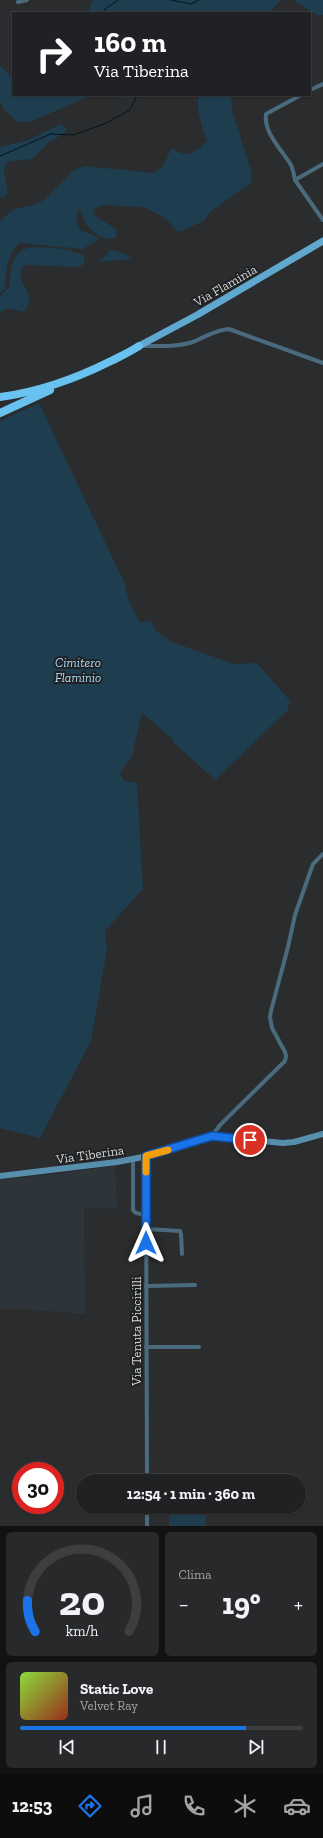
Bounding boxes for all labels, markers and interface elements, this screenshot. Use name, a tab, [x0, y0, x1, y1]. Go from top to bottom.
text: 160 m	[94, 26, 166, 59]
icon: right	[28, 28, 80, 80]
text: Via Tiberina	[94, 60, 189, 82]
street label: Via Flaminia	[190, 261, 260, 310]
park label: Cimitero Flaminio	[55, 655, 101, 685]
pin	[233, 1123, 267, 1157]
icon: arrive	[239, 1129, 261, 1151]
street label: Via Tiberina	[54, 1142, 126, 1167]
position arrow	[125, 1222, 167, 1264]
street label: Via Tenuta Piccirilli	[129, 1276, 144, 1387]
speed limit sign: 30	[12, 1462, 64, 1514]
text: 12:54 · 1 min · 360 m	[127, 1485, 255, 1503]
text: Clima	[179, 1567, 212, 1582]
text: 20	[59, 1576, 105, 1626]
text: 19°	[222, 1586, 261, 1622]
text: −	[179, 1591, 189, 1618]
text: +	[294, 1591, 303, 1618]
text: km/h	[66, 1623, 99, 1640]
text: Static Love	[80, 1680, 153, 1698]
text: Velvet Ray	[80, 1698, 138, 1713]
icon: previous	[56, 1736, 78, 1758]
icon: pause	[150, 1736, 172, 1758]
icon: next	[245, 1736, 267, 1758]
icon: directions	[76, 1792, 104, 1820]
icon: music	[128, 1792, 156, 1820]
icon: phone	[180, 1792, 208, 1820]
icon: climate	[231, 1792, 259, 1820]
icon: car	[283, 1792, 311, 1820]
text: 12:53	[12, 1795, 52, 1817]

